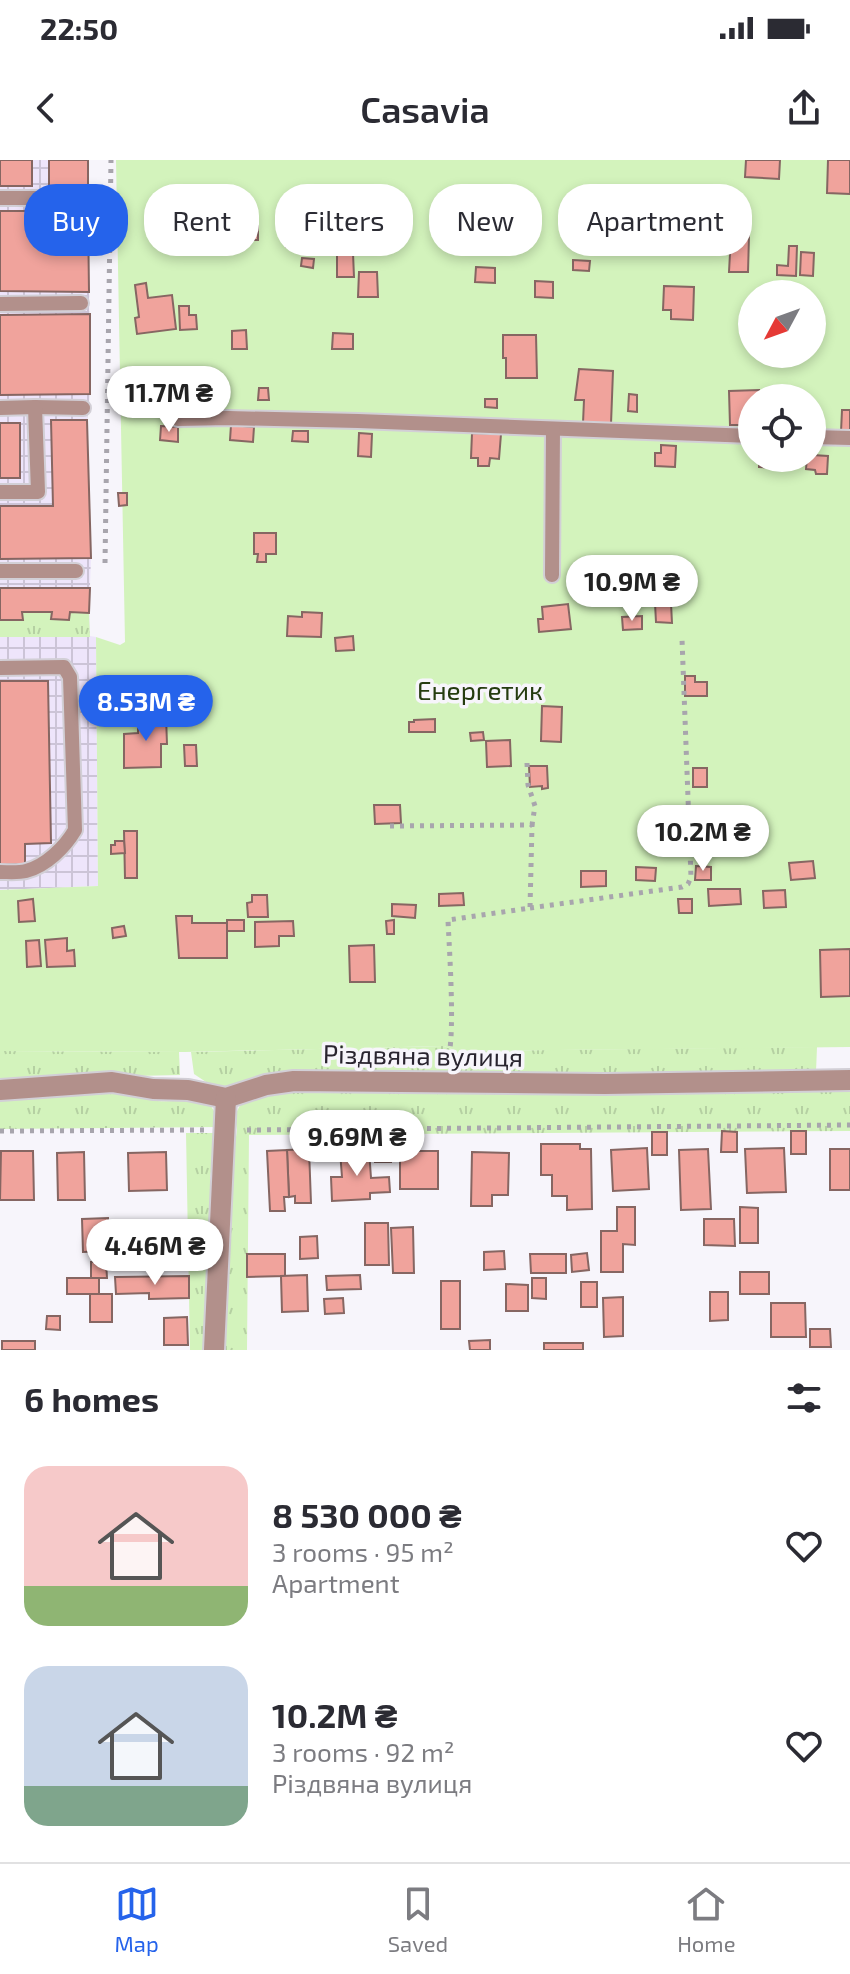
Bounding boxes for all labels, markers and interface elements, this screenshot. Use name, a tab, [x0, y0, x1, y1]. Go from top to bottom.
text: 22:50	[40, 10, 118, 46]
icon: back	[24, 86, 68, 130]
icon: share	[782, 86, 826, 130]
text: Casavia	[360, 87, 490, 130]
chip: Buy	[24, 184, 128, 256]
chip: Rent	[144, 184, 259, 256]
chip: Filters	[275, 184, 413, 256]
chip: New	[429, 184, 542, 256]
chip: Apartment	[558, 184, 752, 256]
north arrow	[738, 280, 826, 368]
map controls	[738, 280, 826, 472]
pin: 11.7M ₴	[95, 366, 243, 434]
text: 11.7M ₴	[125, 376, 213, 407]
button: locate	[738, 384, 826, 472]
pin: 10.9M ₴	[558, 555, 706, 623]
text: 10.9M ₴	[584, 565, 680, 596]
park label: Енергетик	[417, 674, 543, 705]
pin: 8.53M ₴	[72, 675, 220, 743]
text: 8.53M ₴	[97, 685, 195, 716]
pin: 10.2M ₴	[629, 805, 777, 873]
text: 10.2M ₴	[655, 815, 751, 846]
street label: Різдвяна вулиця	[323, 1037, 523, 1073]
pin: 9.69M ₴	[283, 1110, 431, 1178]
text: 9.69M ₴	[307, 1120, 407, 1151]
pin: 4.46M ₴	[81, 1219, 229, 1287]
text: 4.46M ₴	[104, 1229, 206, 1260]
icon: filters	[782, 1376, 826, 1420]
text: 6 homes	[24, 1378, 159, 1419]
text: 8 530 000 ₴	[272, 1494, 462, 1535]
icon: home	[88, 1498, 184, 1594]
icon: heart	[782, 1524, 826, 1568]
text: 3 rooms · 95 m²	[272, 1536, 454, 1567]
text: Apartment	[272, 1567, 400, 1598]
text: 10.2M ₴	[272, 1694, 397, 1735]
icon: home	[88, 1698, 184, 1794]
icon: heart	[782, 1724, 826, 1768]
text: 3 rooms · 92 m²	[272, 1736, 454, 1767]
text: Різдвяна вулиця	[272, 1767, 472, 1798]
tab: Map	[115, 1882, 159, 1956]
tab: Saved	[388, 1882, 448, 1956]
tab: Home	[677, 1882, 735, 1956]

